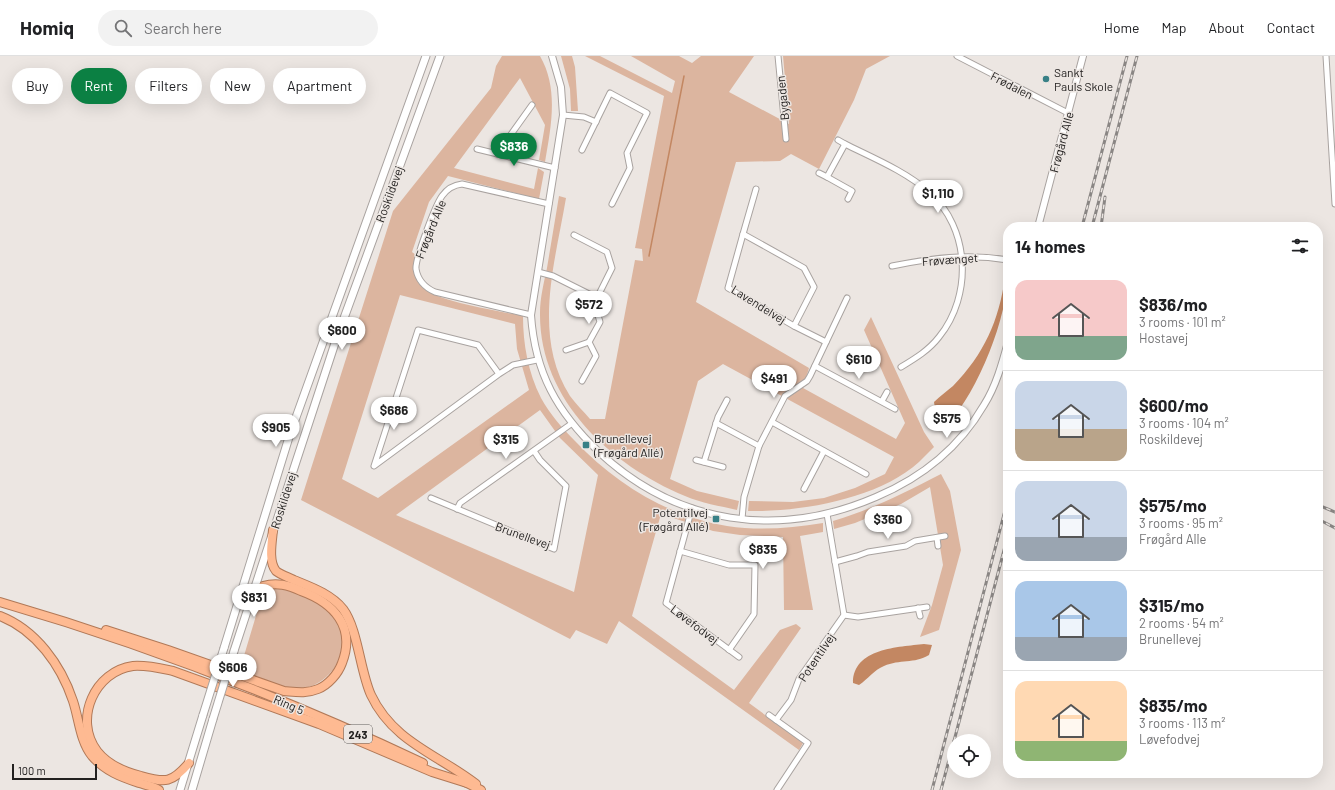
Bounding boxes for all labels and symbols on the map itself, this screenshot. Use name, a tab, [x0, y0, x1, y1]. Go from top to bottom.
place label: Sankt Pauls Skole	[1054, 65, 1113, 93]
street label: Frødalen	[988, 68, 1036, 102]
marker: Sankt Pauls Skole	[1041, 74, 1051, 84]
street label: Bygaden	[773, 75, 791, 121]
street label: Frøgård Alle	[1046, 110, 1076, 174]
pin: $836	[490, 133, 538, 167]
street label: Roskildevej	[372, 164, 406, 224]
pin: $1,110	[905, 180, 971, 214]
street label: Frøgård Alle	[412, 197, 448, 261]
street label: Frøvænget	[921, 250, 979, 268]
street label: Lavendelvej	[729, 282, 789, 326]
pin: $572	[565, 291, 613, 325]
pin: $600	[318, 317, 366, 351]
pin: $610	[835, 346, 883, 380]
pin: $491	[750, 365, 798, 399]
pin: $686	[370, 397, 418, 431]
pin: $575	[923, 405, 971, 439]
pin: $905	[252, 414, 300, 448]
pin: $315	[482, 426, 530, 460]
place label: Brunellevej (Frøgård Allé)	[593, 431, 663, 459]
marker: Brunellevej (Frøgård Allé)	[581, 440, 591, 450]
street label: Roskildevej	[267, 470, 299, 530]
place label: Potentilvej (Frøgård Allé)	[638, 505, 709, 533]
pin: $360	[864, 506, 912, 540]
marker: Potentilvej (Frøgård Allé)	[711, 514, 721, 524]
street label: Brunellevej	[493, 519, 553, 551]
pin: $835	[739, 536, 787, 570]
pin: $831	[230, 584, 278, 618]
street label: Løvefodvej	[668, 601, 722, 647]
street label: Potentilvej	[795, 630, 837, 684]
pin: $606	[209, 654, 257, 688]
street label: Ring 5	[272, 691, 306, 717]
road number: 243	[344, 725, 372, 743]
scale bar	[12, 762, 97, 781]

